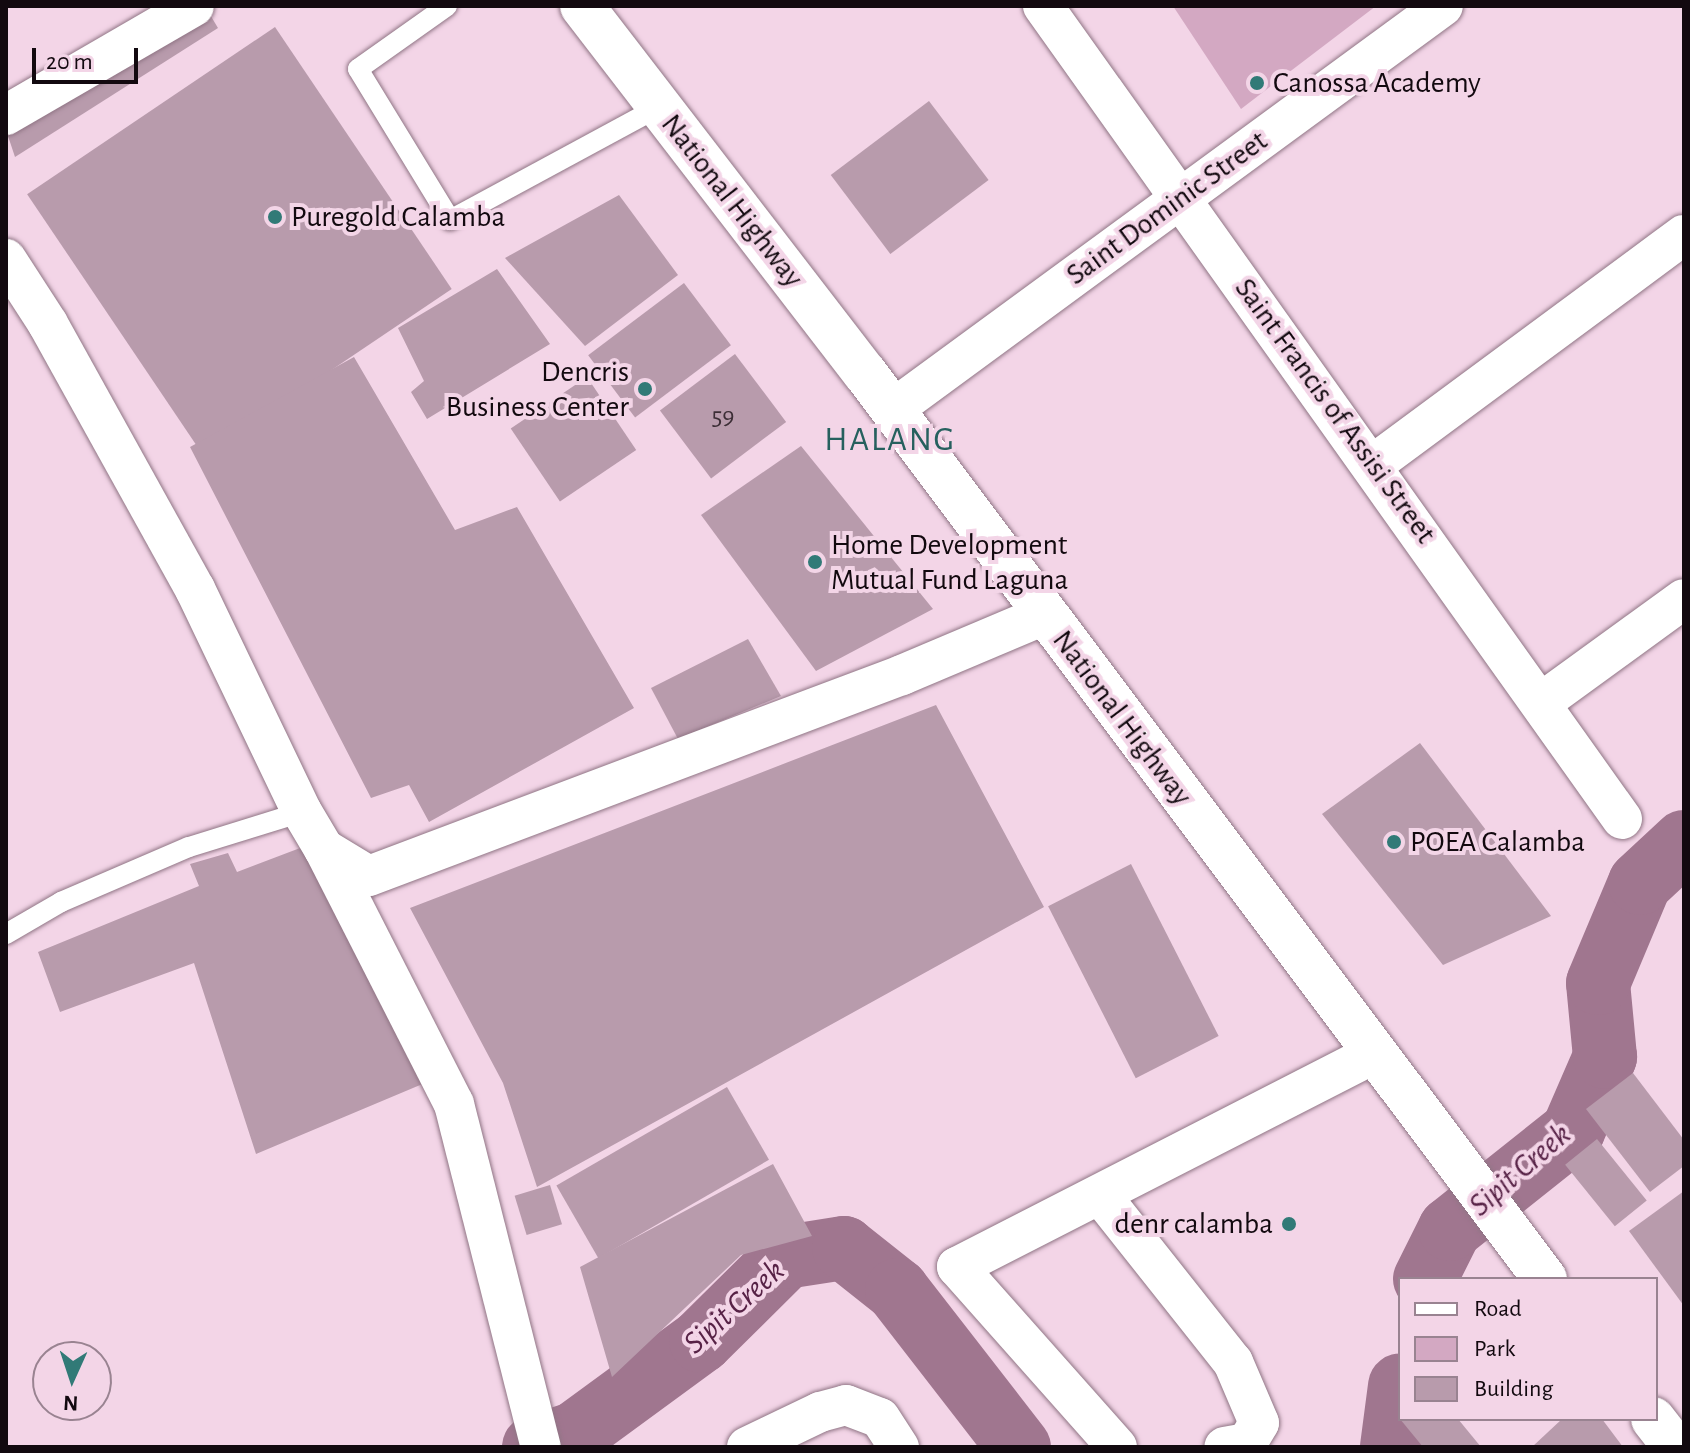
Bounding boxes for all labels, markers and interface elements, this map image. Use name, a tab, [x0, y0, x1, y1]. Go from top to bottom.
scale bar	[36, 32, 142, 82]
text: 20 m	[46, 50, 93, 74]
place label: Canossa Academy	[1273, 65, 1481, 101]
marker: Canossa Academy	[1248, 74, 1266, 92]
street label: National Highway	[653, 107, 811, 295]
street label: Saint Dominic Street	[1059, 123, 1275, 293]
place label: Puregold Calamba	[291, 199, 505, 235]
marker: Puregold Calamba	[266, 208, 284, 226]
street label: Saint Francis of Assisi Street	[1227, 271, 1443, 551]
place label: Dencris Business Center	[446, 354, 629, 424]
marker: Dencris Business Center	[636, 380, 654, 398]
house number: 59	[711, 401, 735, 433]
district label: HALANG	[824, 421, 956, 461]
place label: Home Development Mutual Fund Laguna	[831, 527, 1068, 598]
marker: Home Development Mutual Fund Laguna	[806, 553, 824, 571]
street label: National Highway	[1044, 623, 1200, 813]
place label: POEA Calamba	[1410, 824, 1585, 860]
marker: POEA Calamba	[1385, 833, 1403, 851]
water label: Sipit Creek	[1461, 1115, 1579, 1225]
place label: denr calamba	[1114, 1206, 1273, 1242]
marker: denr calamba	[1280, 1215, 1298, 1233]
water label: Sipit Creek	[676, 1252, 792, 1362]
legend	[1398, 1277, 1658, 1421]
text: Road	[1474, 1297, 1522, 1321]
text: Park	[1474, 1337, 1515, 1361]
north arrow	[32, 1341, 112, 1421]
text: Building	[1474, 1377, 1553, 1401]
text: N	[63, 1392, 79, 1414]

